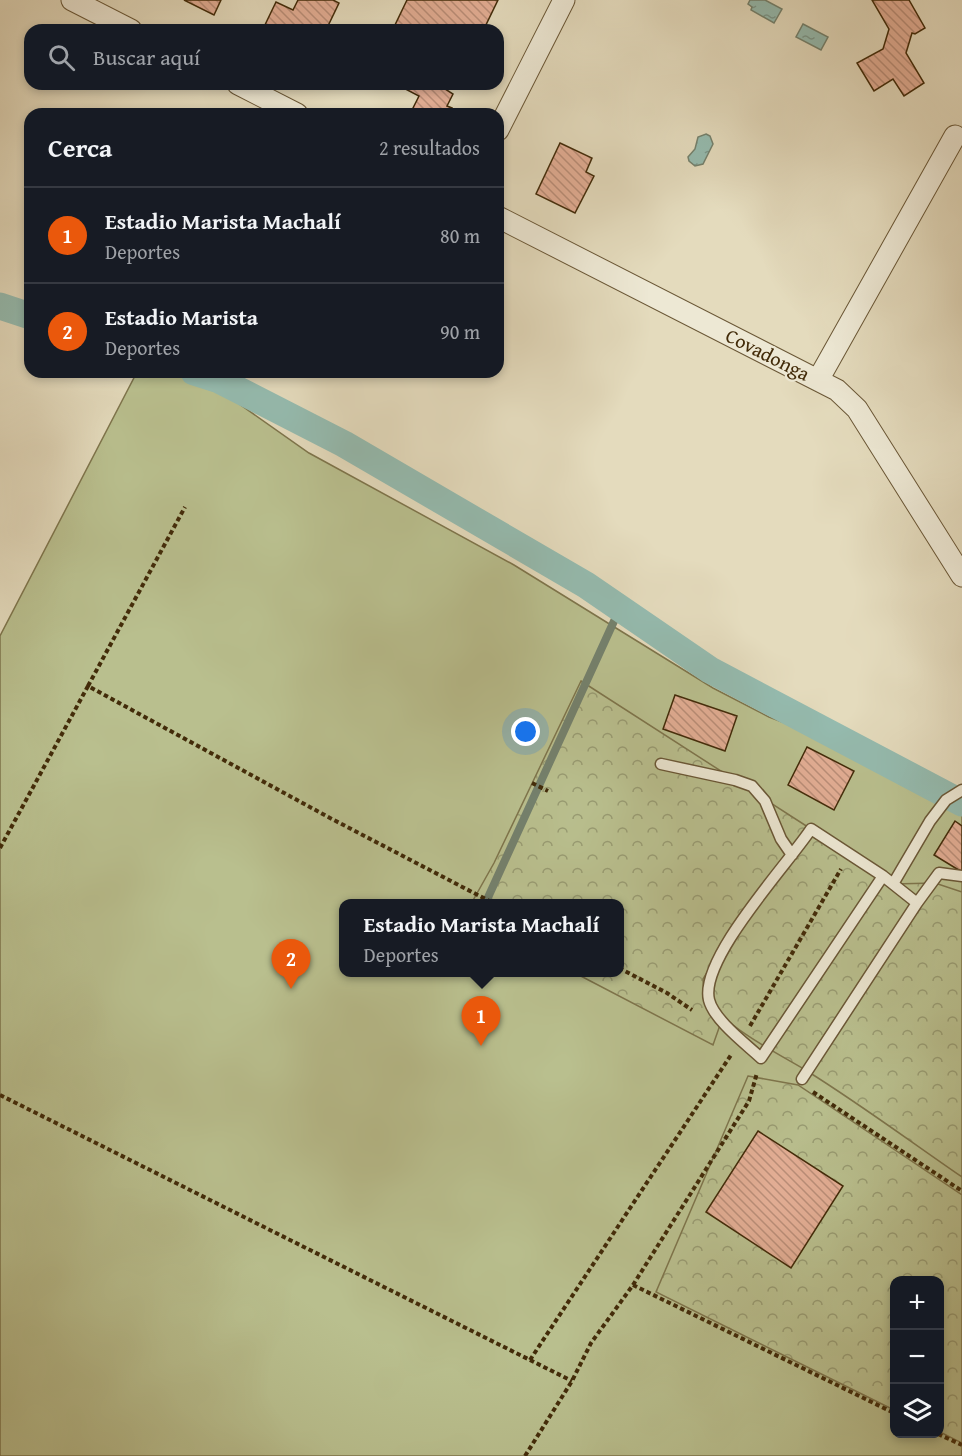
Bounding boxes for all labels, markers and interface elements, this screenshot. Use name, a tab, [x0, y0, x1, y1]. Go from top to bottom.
search box	[24, 24, 504, 90]
icon: search	[45, 41, 78, 74]
text: Buscar aquí	[93, 41, 200, 73]
text: Cerca	[48, 128, 112, 167]
text: 2 resultados	[379, 133, 480, 162]
text: Estadio Marista Machalí	[105, 205, 341, 237]
text: 1	[62, 221, 73, 250]
text: 80 m	[440, 221, 480, 250]
text: Deportes	[105, 237, 180, 266]
text: Estadio Marista	[105, 301, 258, 333]
text: 2	[62, 317, 73, 346]
text: 90 m	[440, 317, 480, 346]
street label: Covadonga	[721, 320, 816, 388]
text: Deportes	[105, 333, 180, 362]
your location	[511, 717, 540, 746]
popup	[339, 899, 624, 977]
text: Estadio Marista Machalí	[364, 908, 599, 940]
pin: 2	[272, 940, 310, 989]
text: Deportes	[364, 940, 439, 969]
pin: 1	[462, 996, 500, 1046]
map controls	[890, 1276, 944, 1438]
button: +	[890, 1276, 944, 1330]
button: −	[890, 1330, 944, 1384]
button: layers	[890, 1384, 944, 1438]

